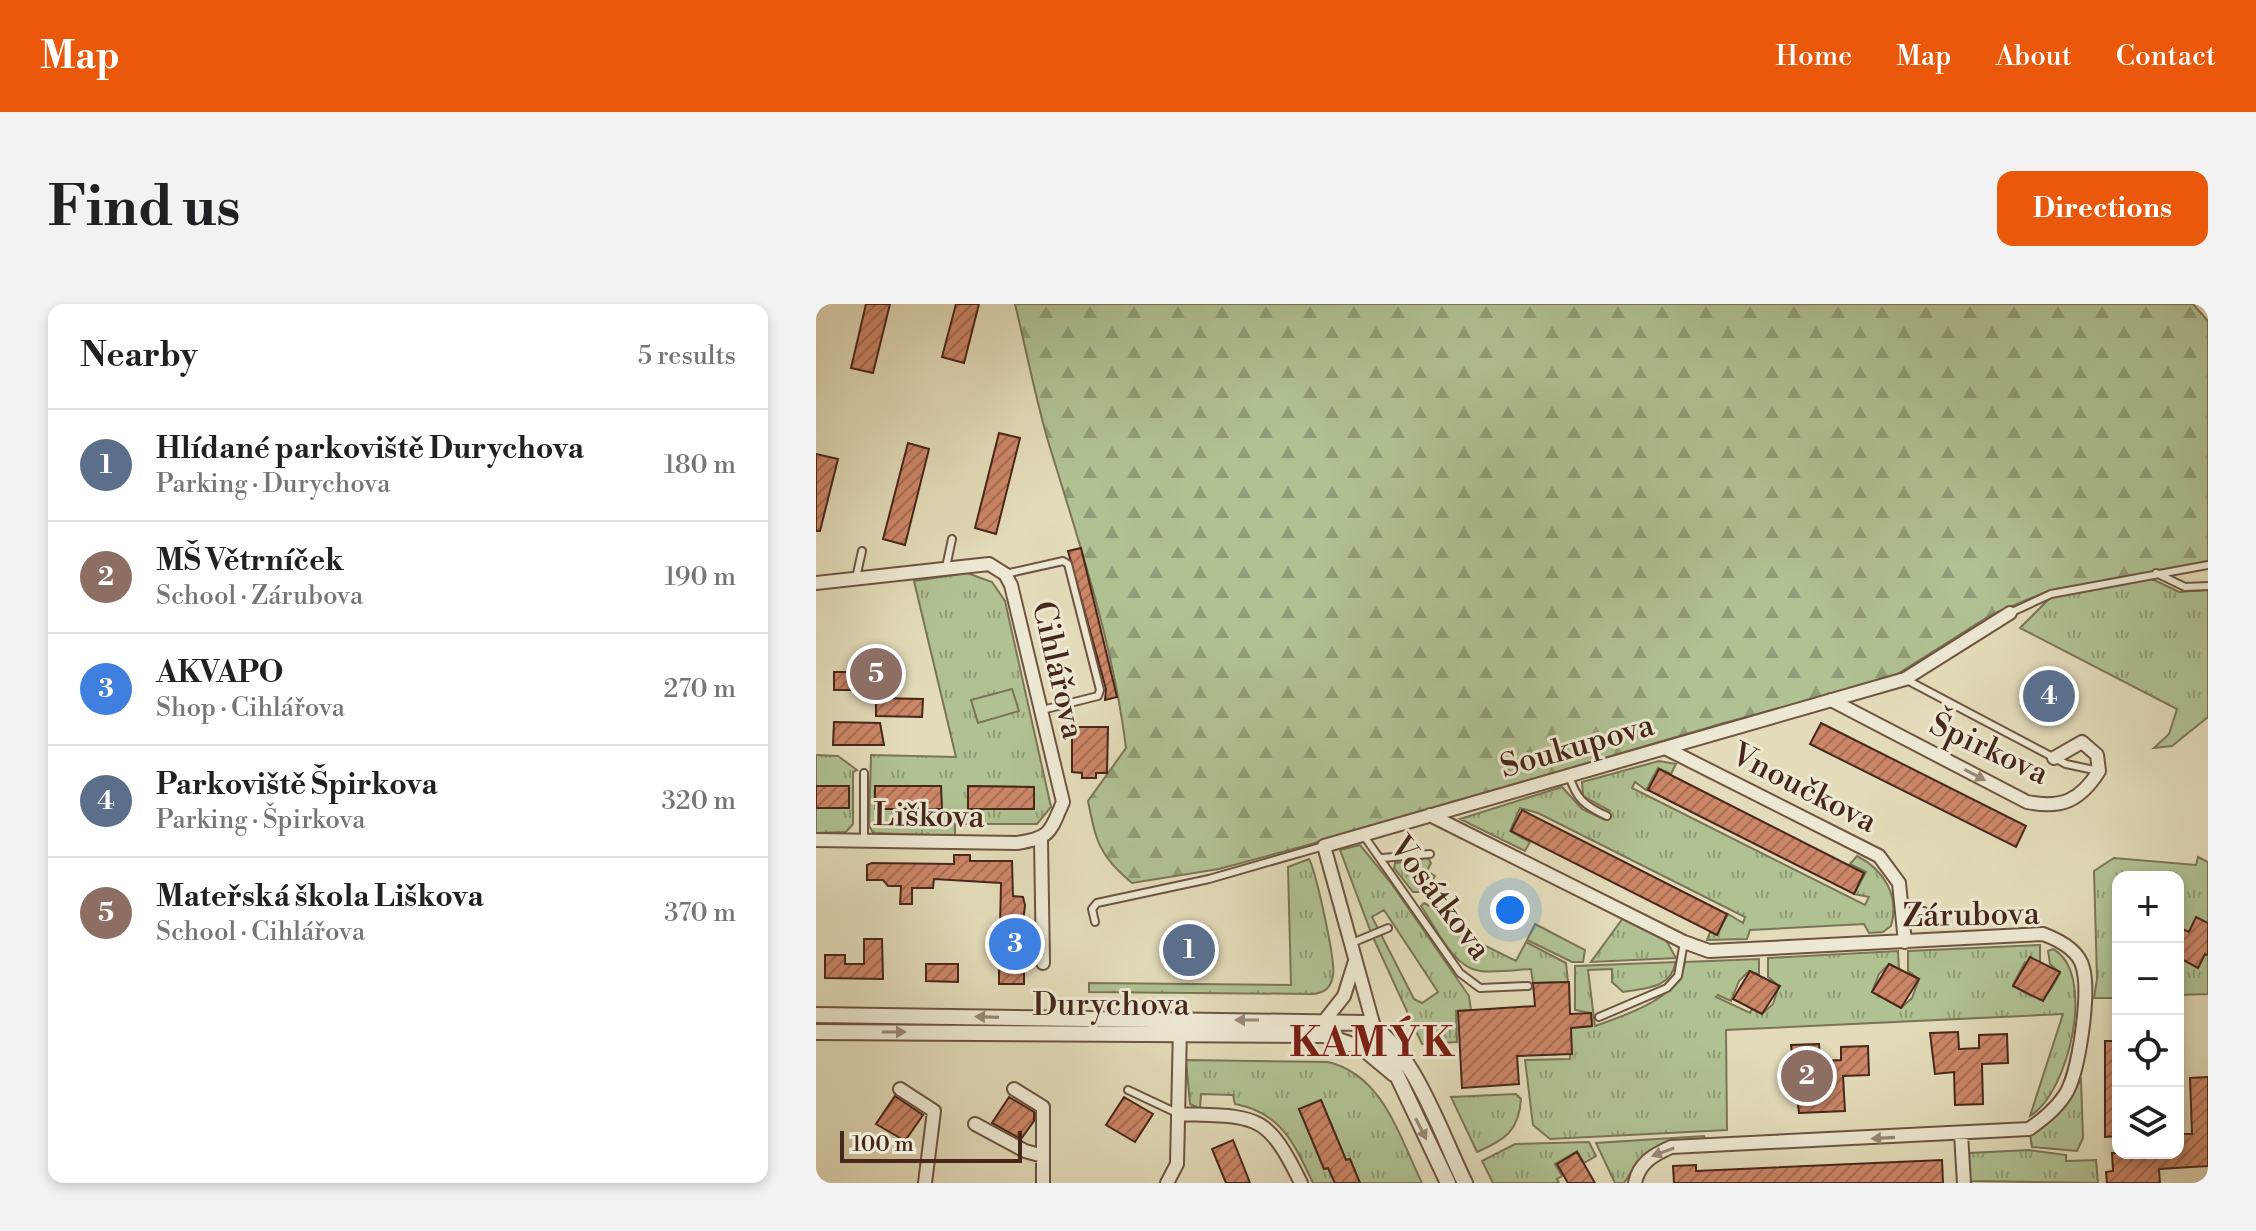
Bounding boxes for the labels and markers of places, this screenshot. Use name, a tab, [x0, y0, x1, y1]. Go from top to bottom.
pin: 5	[850, 644, 902, 704]
pin: 4	[2023, 666, 2075, 726]
pin: 3	[989, 914, 1041, 974]
pin: 1	[1163, 920, 1215, 980]
pin: 2	[1781, 1046, 1833, 1106]

